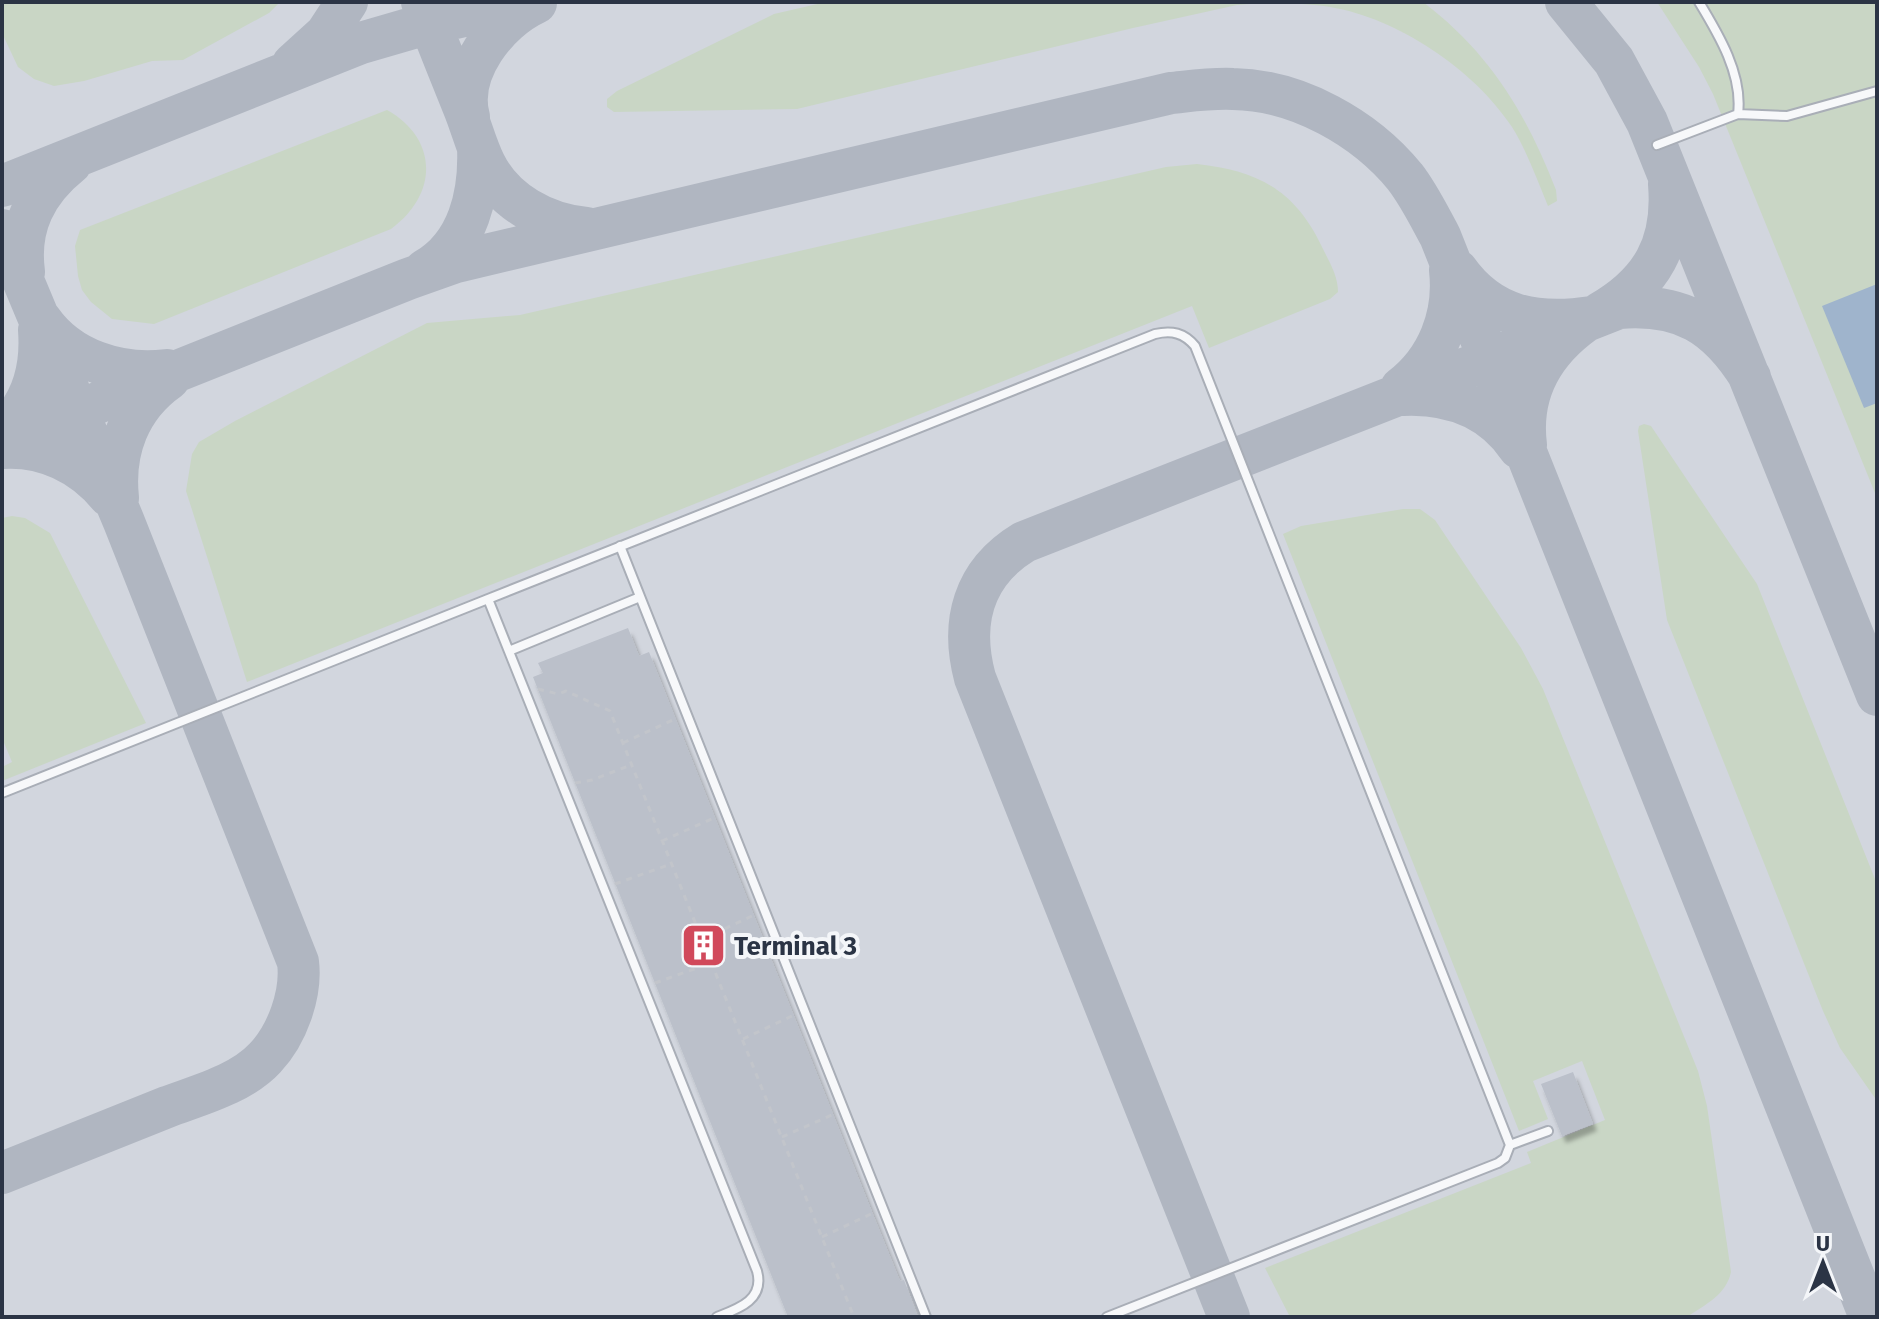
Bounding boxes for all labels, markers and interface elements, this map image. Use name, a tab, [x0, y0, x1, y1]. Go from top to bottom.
building icon: Terminal 3	[679, 922, 727, 970]
place label: Terminal 3	[734, 931, 857, 962]
north arrow	[1783, 1223, 1863, 1303]
text: U	[1816, 1230, 1830, 1257]

